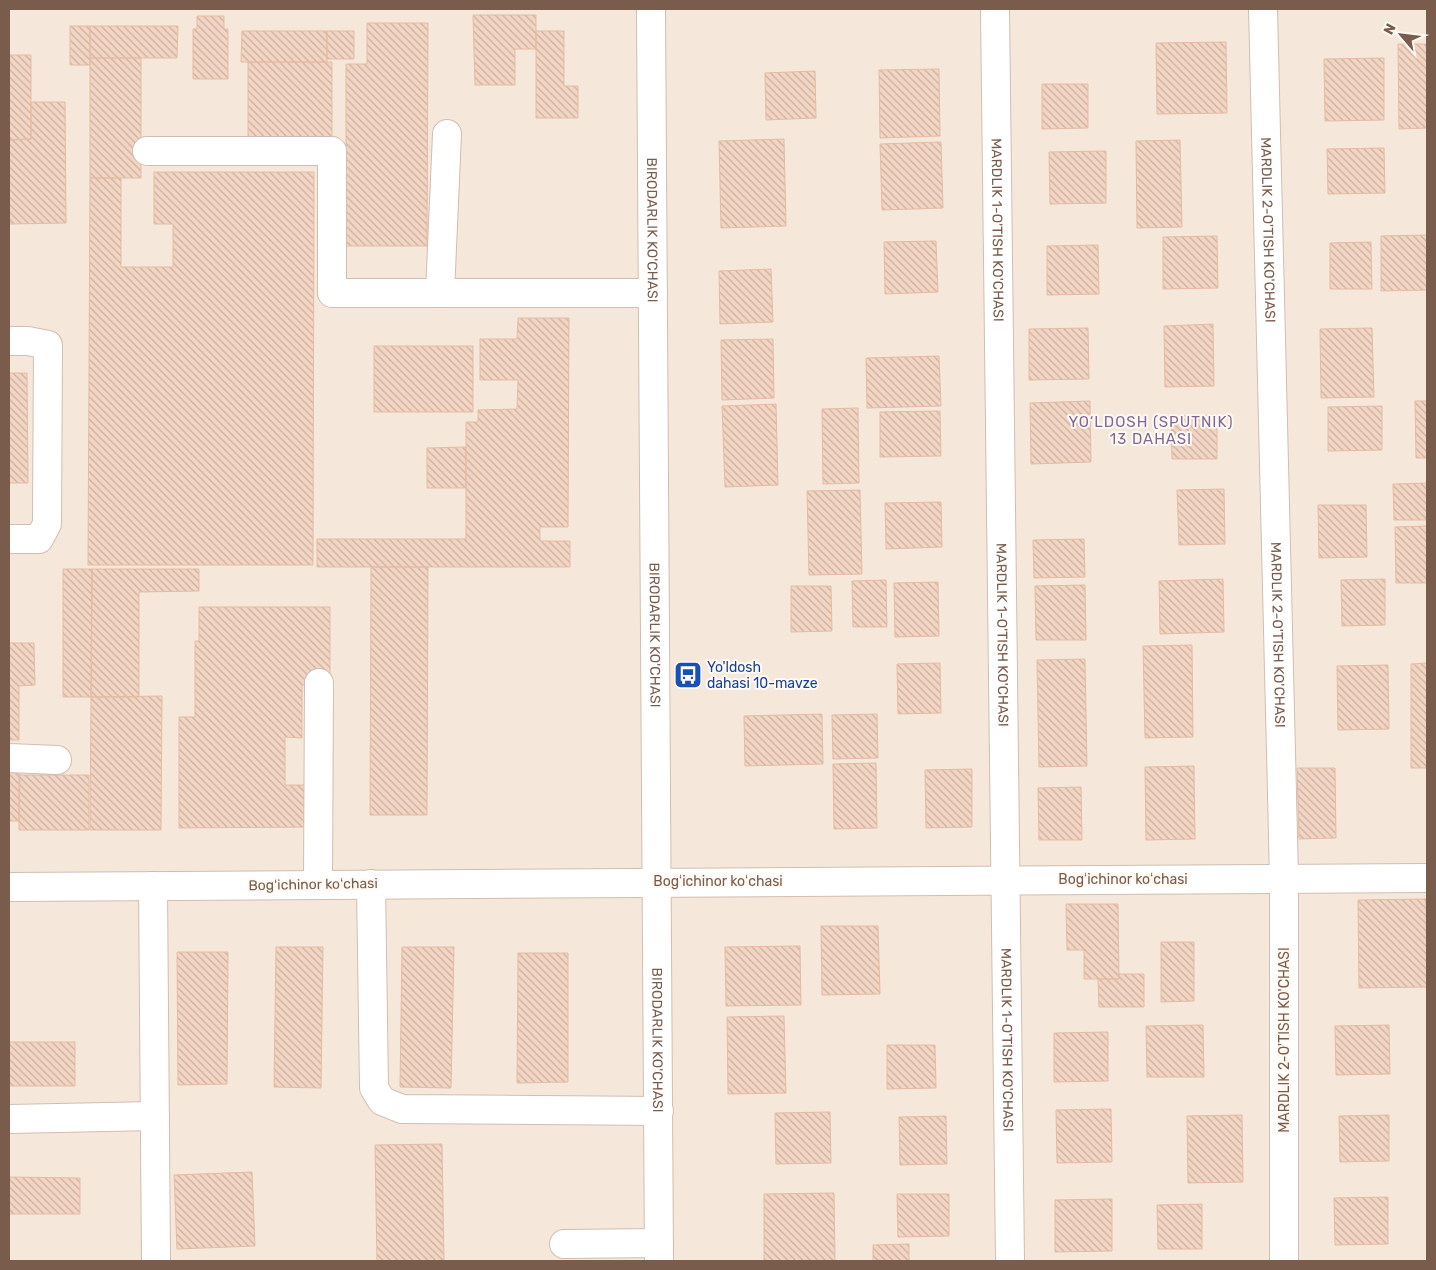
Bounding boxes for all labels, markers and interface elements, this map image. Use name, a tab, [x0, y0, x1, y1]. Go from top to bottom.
north arrow	[1376, 10, 1426, 60]
text: N	[1380, 21, 1400, 38]
street label: MARDLIK 2-O'TISH KO'CHASI	[1257, 137, 1279, 323]
street label: MARDLIK 1-O'TISH KO'CHASI	[988, 138, 1007, 322]
street label: BIRODARLIK KO'CHASI	[643, 157, 661, 303]
district label: YO‘LDOSH (SPUTNIK) 13 DAHASI	[1068, 413, 1234, 448]
street label: MARDLIK 2-O'TISH KO'CHASI	[1267, 542, 1288, 728]
street label: MARDLIK 1-O'TISH KO'CHASI	[992, 543, 1012, 727]
street label: BIRODARLIK KO'CHASI	[646, 562, 663, 707]
place label: Yo'ldosh dahasi 10-mavze	[707, 659, 818, 692]
bus stop icon: Yo'ldosh dahasi 10-mavze	[673, 660, 703, 690]
street label: Bogʻichinor koʻchasi	[1058, 871, 1188, 888]
street label: Bogʻichinor koʻchasi	[653, 873, 783, 890]
street label: Bogʻichinor koʻchasi	[248, 875, 378, 894]
street label: MARDLIK 2-O'TISH KO'CHASI	[1276, 947, 1293, 1133]
street label: MARDLIK 1-O'TISH KO'CHASI	[997, 948, 1016, 1132]
street label: BIRODARLIK KO'CHASI	[648, 967, 666, 1112]

